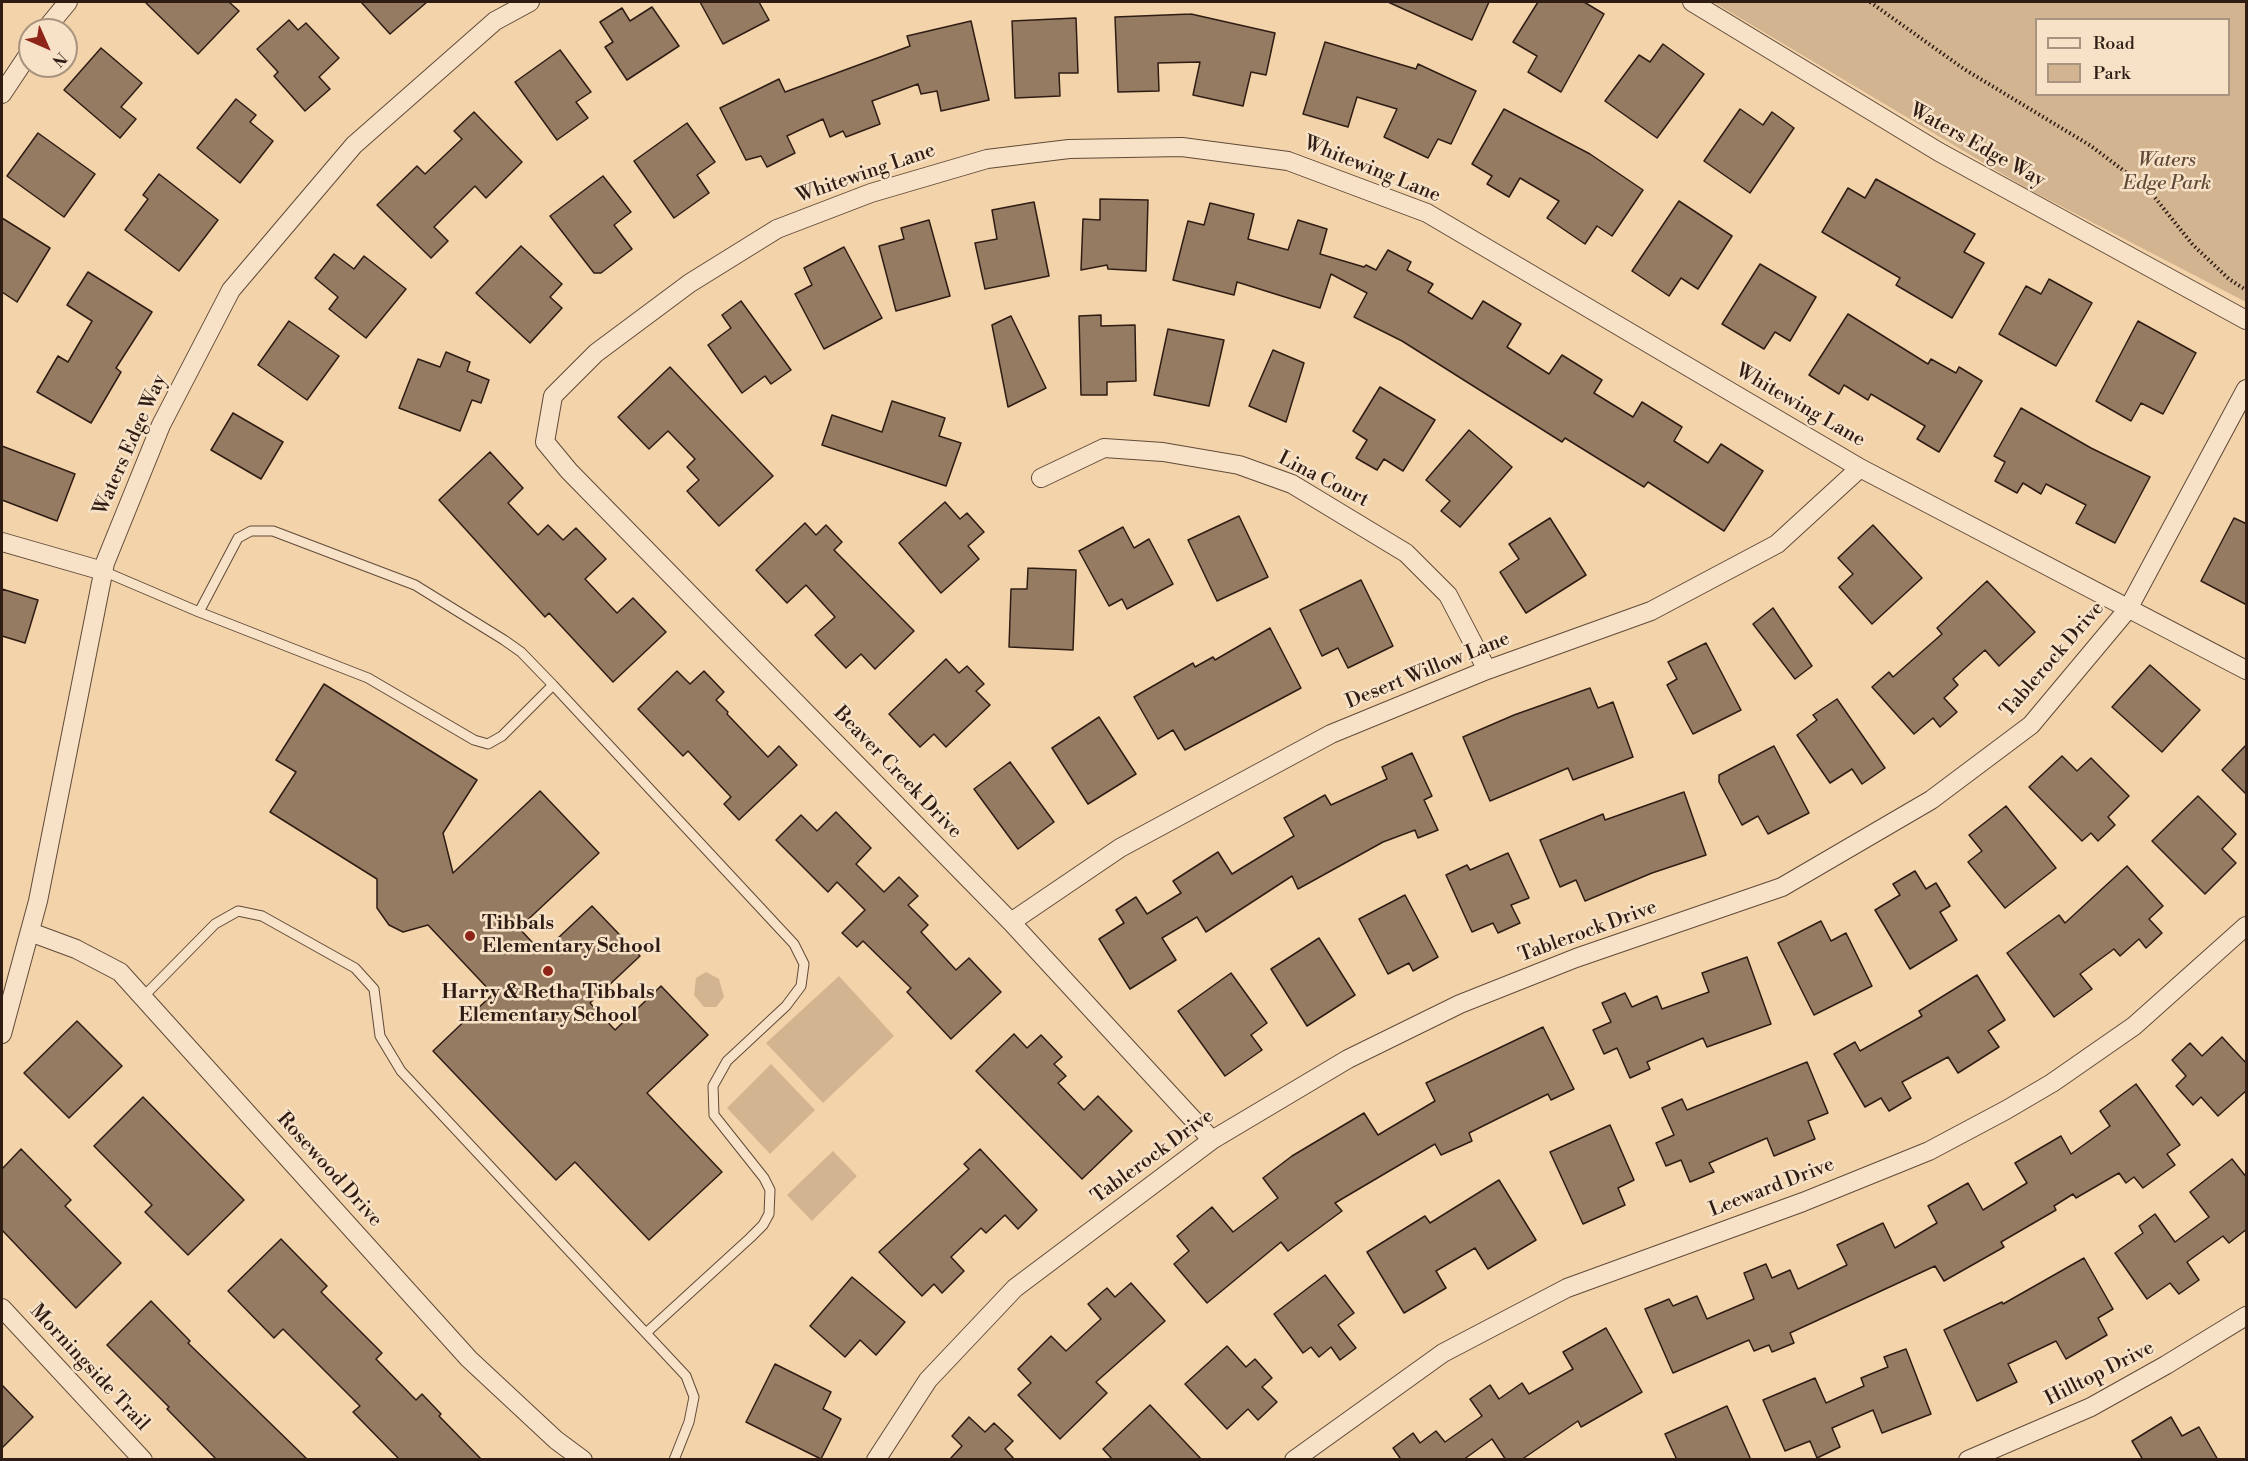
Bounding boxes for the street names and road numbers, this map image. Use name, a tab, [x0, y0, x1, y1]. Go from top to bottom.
street label: Waters Edge Way	[1905, 99, 2049, 193]
street label: Whitewing Lane	[1300, 132, 1444, 208]
street label: Whitewing Lane	[793, 139, 939, 209]
street label: Whitewing Lane	[1731, 359, 1869, 453]
street label: Waters Edge Way	[89, 371, 173, 519]
street label: Lina Court	[1274, 447, 1372, 513]
street label: Tablerock Drive	[1996, 597, 2110, 723]
street label: Desert Willow Lane	[1342, 627, 1514, 715]
street label: Beaver Creek Drive	[828, 702, 966, 844]
street label: Tablerock Drive	[1515, 896, 1661, 968]
street label: Tablerock Drive	[1087, 1104, 1219, 1210]
street label: Rosewood Drive	[271, 1108, 387, 1232]
street label: Leeward Drive	[1706, 1153, 1838, 1223]
street label: Morningside Trail	[24, 1300, 154, 1436]
street label: Hilltop Drive	[2041, 1336, 2159, 1412]

